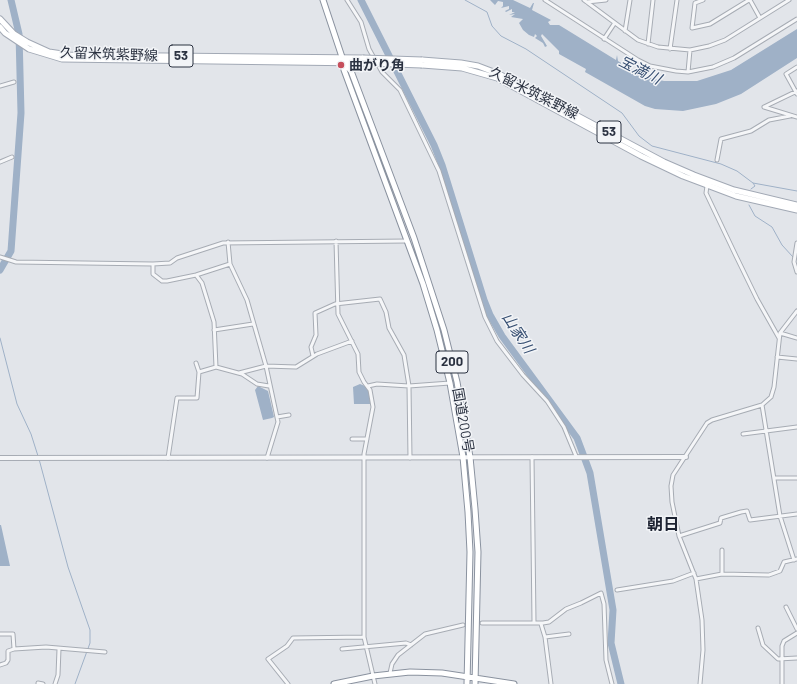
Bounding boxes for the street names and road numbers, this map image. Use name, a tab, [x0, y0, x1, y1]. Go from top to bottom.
street label: 久留米筑紫野線	[60, 44, 158, 64]
road number: 53	[169, 45, 193, 67]
street label: 久留米筑紫野線	[487, 63, 581, 123]
road number: 53	[597, 121, 621, 143]
road number: 200	[436, 351, 468, 373]
street label: 国道200号	[449, 386, 477, 454]

